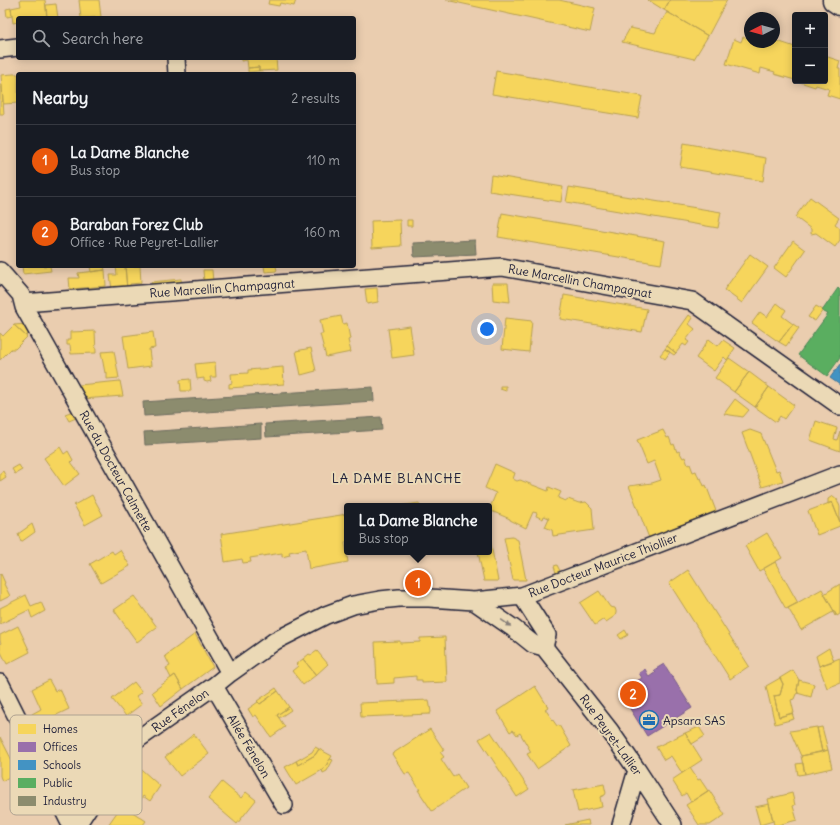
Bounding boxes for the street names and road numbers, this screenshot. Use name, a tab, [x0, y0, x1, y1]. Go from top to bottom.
street label: Rue Marcellin Champagnat	[507, 261, 653, 301]
street label: Rue Marcellin Champagnat	[149, 275, 295, 301]
street label: Rue du Docteur Calmette	[76, 408, 156, 534]
street label: Rue Docteur Maurice Thiollier	[526, 530, 680, 600]
street label: Rue Fénelon	[149, 685, 211, 735]
street label: Rue Peyret-Lallier	[577, 692, 645, 779]
street label: Allée Fénelon	[224, 712, 274, 780]

